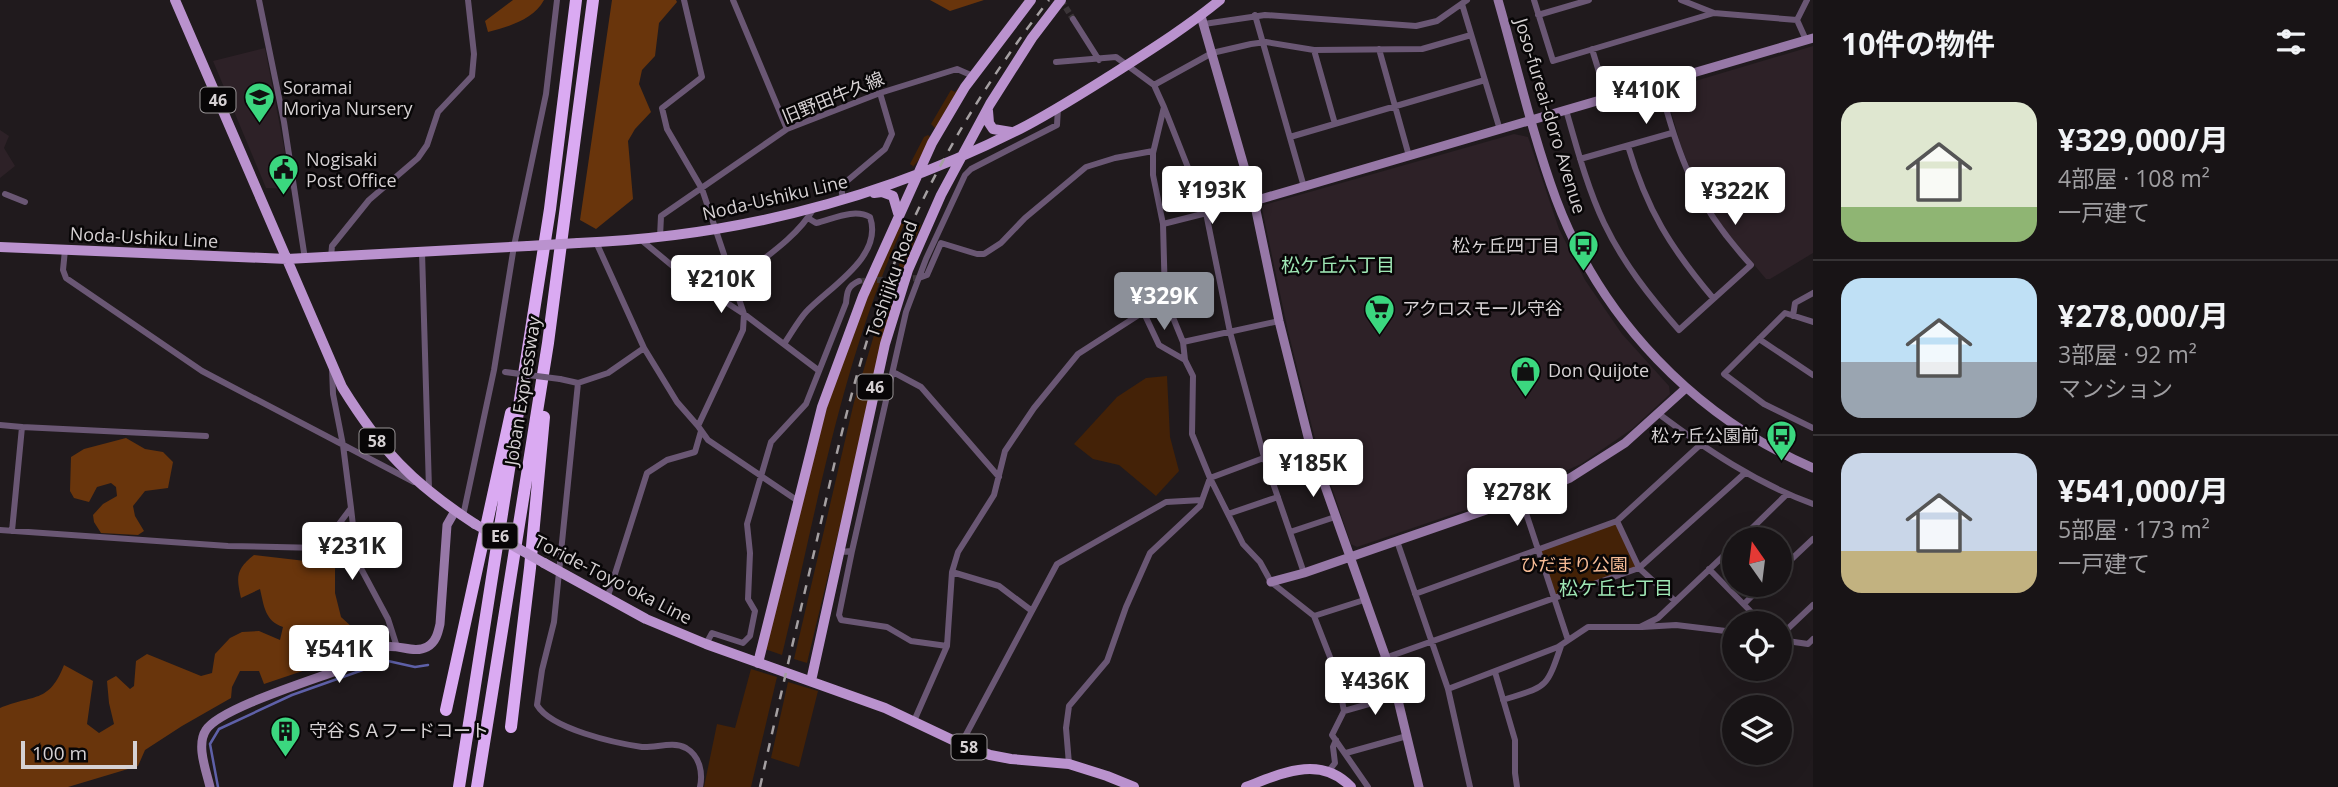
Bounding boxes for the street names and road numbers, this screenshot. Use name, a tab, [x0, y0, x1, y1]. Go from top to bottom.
street label: Joso-fureai-doro Avenue	[1509, 13, 1592, 216]
street label: 旧野田牛久線	[778, 66, 887, 128]
road number: 46	[200, 88, 235, 113]
street label: Noda-Ushiku Line	[700, 169, 850, 225]
street label: Toshijiku Road	[860, 217, 922, 340]
street label: Noda-Ushiku Line	[69, 221, 219, 253]
street label: Joban Expressway	[498, 314, 546, 469]
road number: 46	[858, 374, 892, 400]
road number: 58	[360, 428, 394, 454]
road number: E6	[482, 524, 518, 548]
street label: Toride-Toyo'oka Line	[530, 529, 696, 629]
road number: 58	[951, 734, 986, 760]

